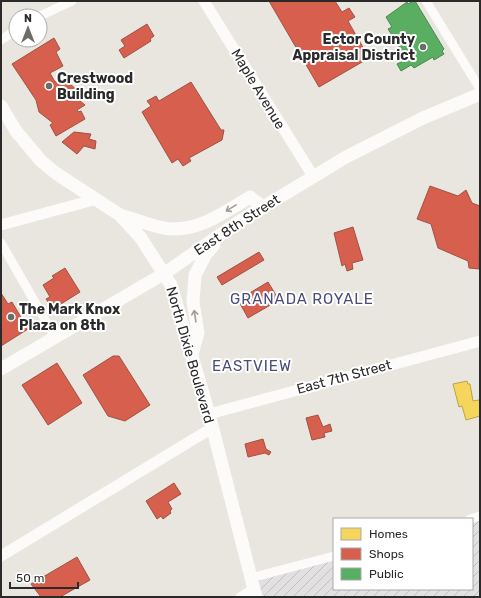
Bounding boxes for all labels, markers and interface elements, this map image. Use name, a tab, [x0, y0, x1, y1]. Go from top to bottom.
north arrow	[8, 8, 48, 48]
text: N	[24, 12, 32, 25]
place label: Ector County Appraisal District	[292, 31, 416, 64]
marker: Ector County Appraisal District	[418, 42, 428, 52]
street label: Maple Avenue	[227, 46, 289, 132]
place label: Crestwood Building	[57, 70, 133, 103]
marker: Crestwood Building	[44, 81, 54, 91]
street label: East 8th Street	[191, 191, 284, 259]
one-way arrow	[225, 205, 237, 213]
street label: North Dixie Boulevard	[162, 285, 218, 425]
district label: GRANADA ROYALE	[230, 290, 374, 308]
place label: The Mark Knox Plaza on 8th	[19, 301, 121, 334]
one-way arrow	[191, 310, 199, 323]
marker: The Mark Knox Plaza on 8th	[6, 312, 16, 322]
street label: East 7th Street	[295, 356, 394, 398]
district label: EASTVIEW	[212, 357, 292, 375]
legend	[333, 518, 473, 590]
text: Homes	[369, 527, 408, 541]
text: Shops	[369, 547, 404, 561]
scale bar	[10, 564, 78, 590]
text: Public	[369, 567, 404, 581]
text: 50 m	[16, 571, 44, 585]

